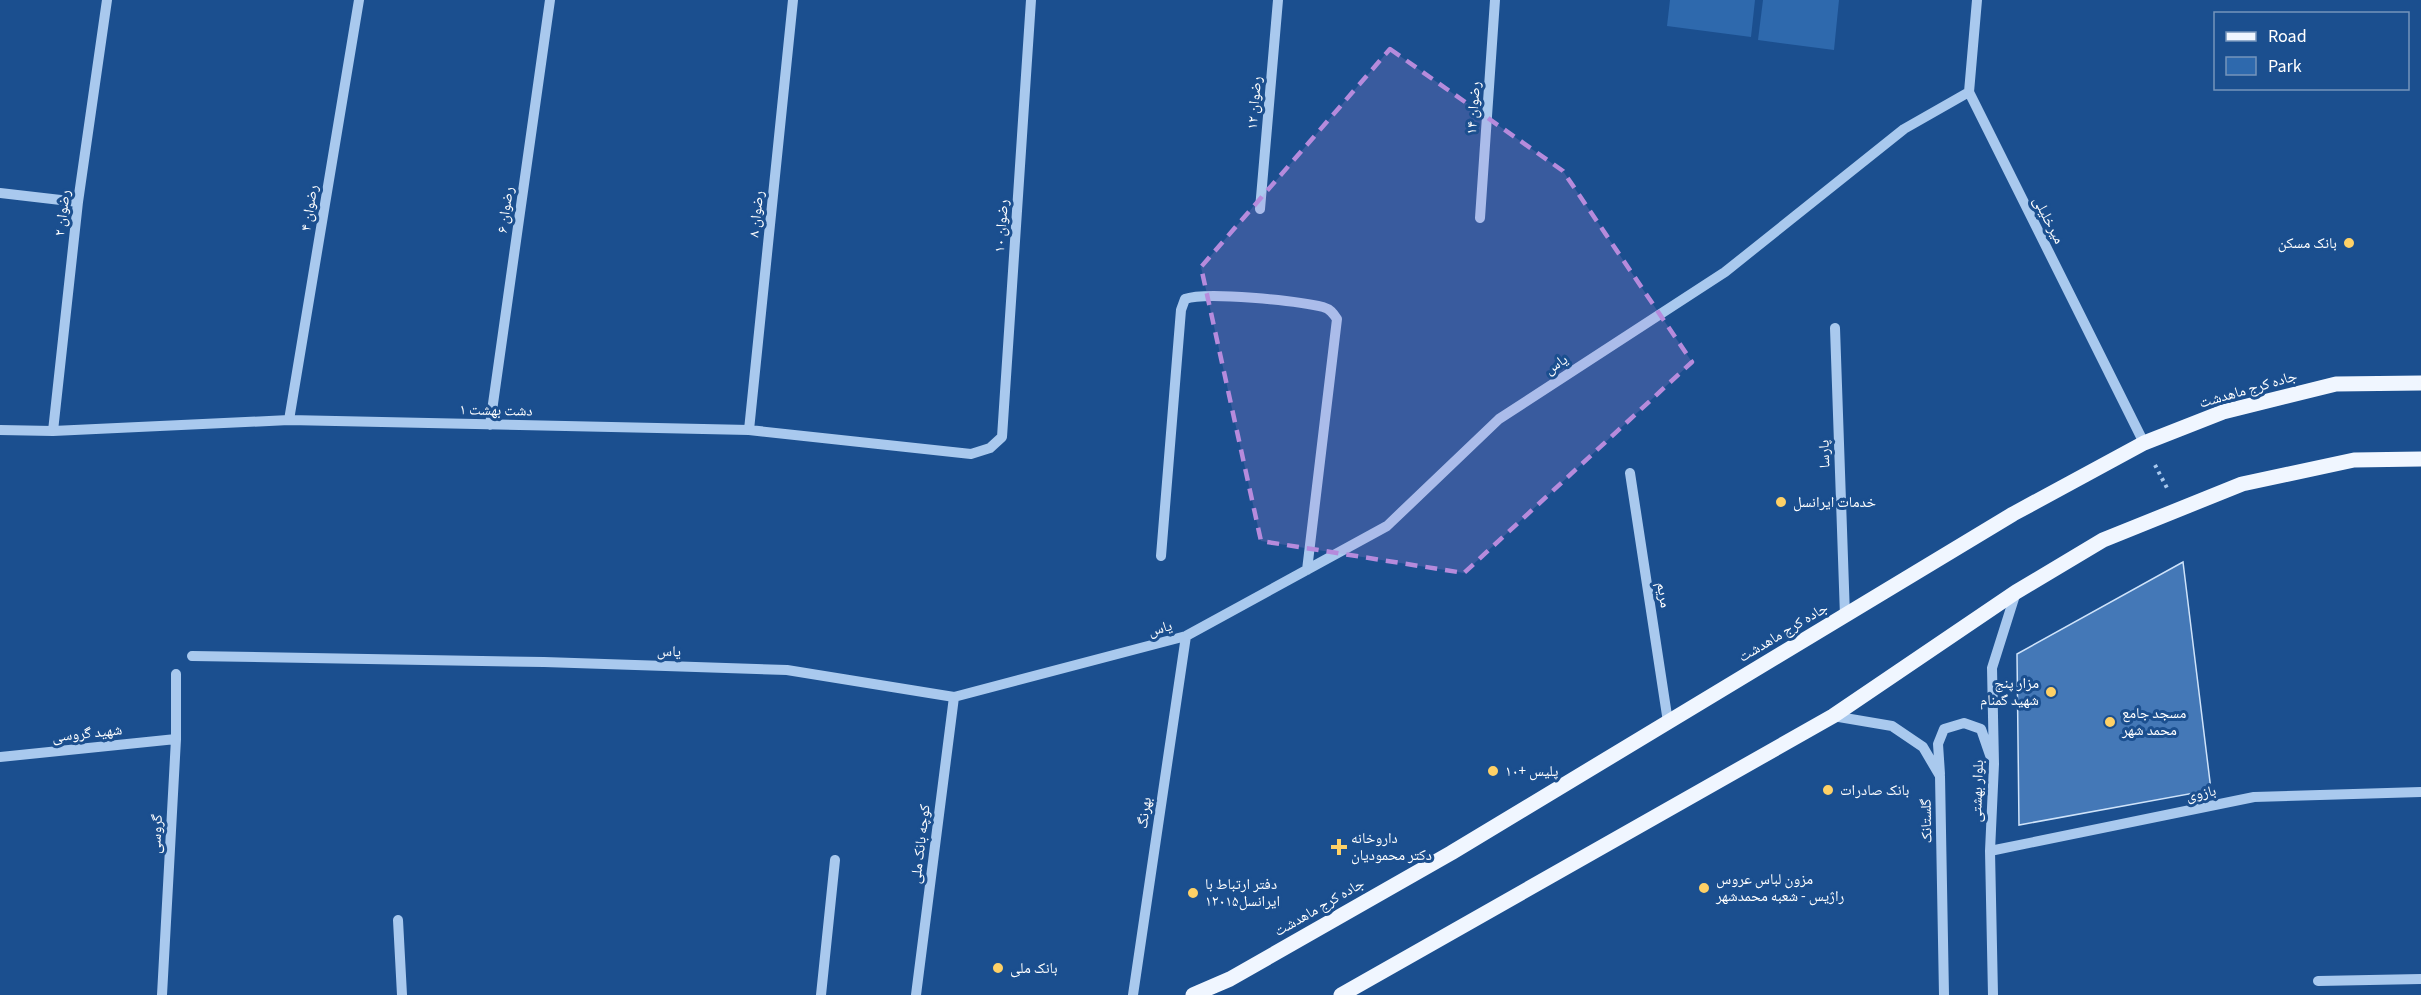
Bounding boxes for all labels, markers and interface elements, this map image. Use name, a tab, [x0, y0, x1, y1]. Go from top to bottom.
legend	[2214, 12, 2409, 90]
text: Road	[2268, 24, 2307, 49]
text: Park	[2268, 54, 2302, 79]
street label: رضوان ۱۲	[1242, 75, 1267, 131]
street label: رضوان ۱۴	[1461, 80, 1486, 135]
street label: رضوان ۴	[295, 183, 324, 233]
street label: رضوان ۶	[492, 185, 519, 235]
street label: رضوان ۲	[49, 188, 76, 238]
street label: رضوان ۸	[744, 190, 769, 238]
street label: میرخلیلی	[2028, 193, 2070, 248]
street label: رضوان ۱۰	[989, 198, 1014, 253]
place label: بانک مسکن	[2278, 233, 2337, 254]
marker: بانک مسکن	[2342, 236, 2356, 250]
street label: یاس	[1540, 349, 1572, 380]
street label: جاده کرج ماهدشت	[2197, 365, 2300, 413]
street label: دشت بهشت ۱	[459, 399, 533, 422]
street label: پارسا	[1814, 439, 1835, 469]
place label: خدمات ایرانسل	[1793, 492, 1877, 513]
marker: خدمات ایرانسل	[1774, 495, 1788, 509]
street label: مریم	[1651, 581, 1676, 610]
street label: جاده کرج ماهدشت	[1735, 597, 1832, 667]
street label: یاس	[1146, 615, 1175, 642]
street label: یاس	[657, 641, 682, 662]
place label: مزار پنج شهید گمنام	[1980, 673, 2039, 711]
marker: مزار پنج شهید گمنام	[2044, 685, 2058, 699]
place label: مسجد جامع محمد شهر	[2121, 703, 2186, 741]
marker: مسجد جامع محمد شهر	[2103, 715, 2117, 729]
street label: شهید گروسی	[51, 719, 123, 748]
street label: بلوار بهشتی	[1966, 759, 1989, 823]
place label: پلیس +۱۰	[1505, 761, 1558, 782]
marker: پلیس +۱۰	[1486, 764, 1500, 778]
place label: بانک صادرات	[1840, 780, 1909, 801]
street label: بازوی	[2184, 780, 2218, 807]
marker: بانک صادرات	[1821, 783, 1835, 797]
street label: بهرنگ	[1132, 796, 1157, 830]
street label: گلستانک	[1916, 798, 1937, 844]
street label: کوچه بانک ملی	[905, 803, 936, 885]
street label: گروسی	[145, 813, 168, 854]
place label: داروخانه دکتر محمودیان	[1351, 828, 1432, 866]
marker: داروخانه دکتر محمودیان	[1332, 840, 1346, 854]
place label: مزون لباس عروس راژیس - شعبه محمدشهر	[1715, 869, 1844, 907]
street label: جاده کرج ماهدشت	[1270, 873, 1369, 942]
place label: دفتر ارتباط با ایرانسل۱۲۰۱۵	[1205, 874, 1280, 912]
marker: مزون لباس عروس راژیس - شعبه محمدشهر	[1697, 881, 1711, 895]
marker: دفتر ارتباط با ایرانسل۱۲۰۱۵	[1186, 886, 1200, 900]
place label: بانک ملی	[1010, 958, 1058, 979]
marker: بانک ملی	[991, 961, 1005, 975]

